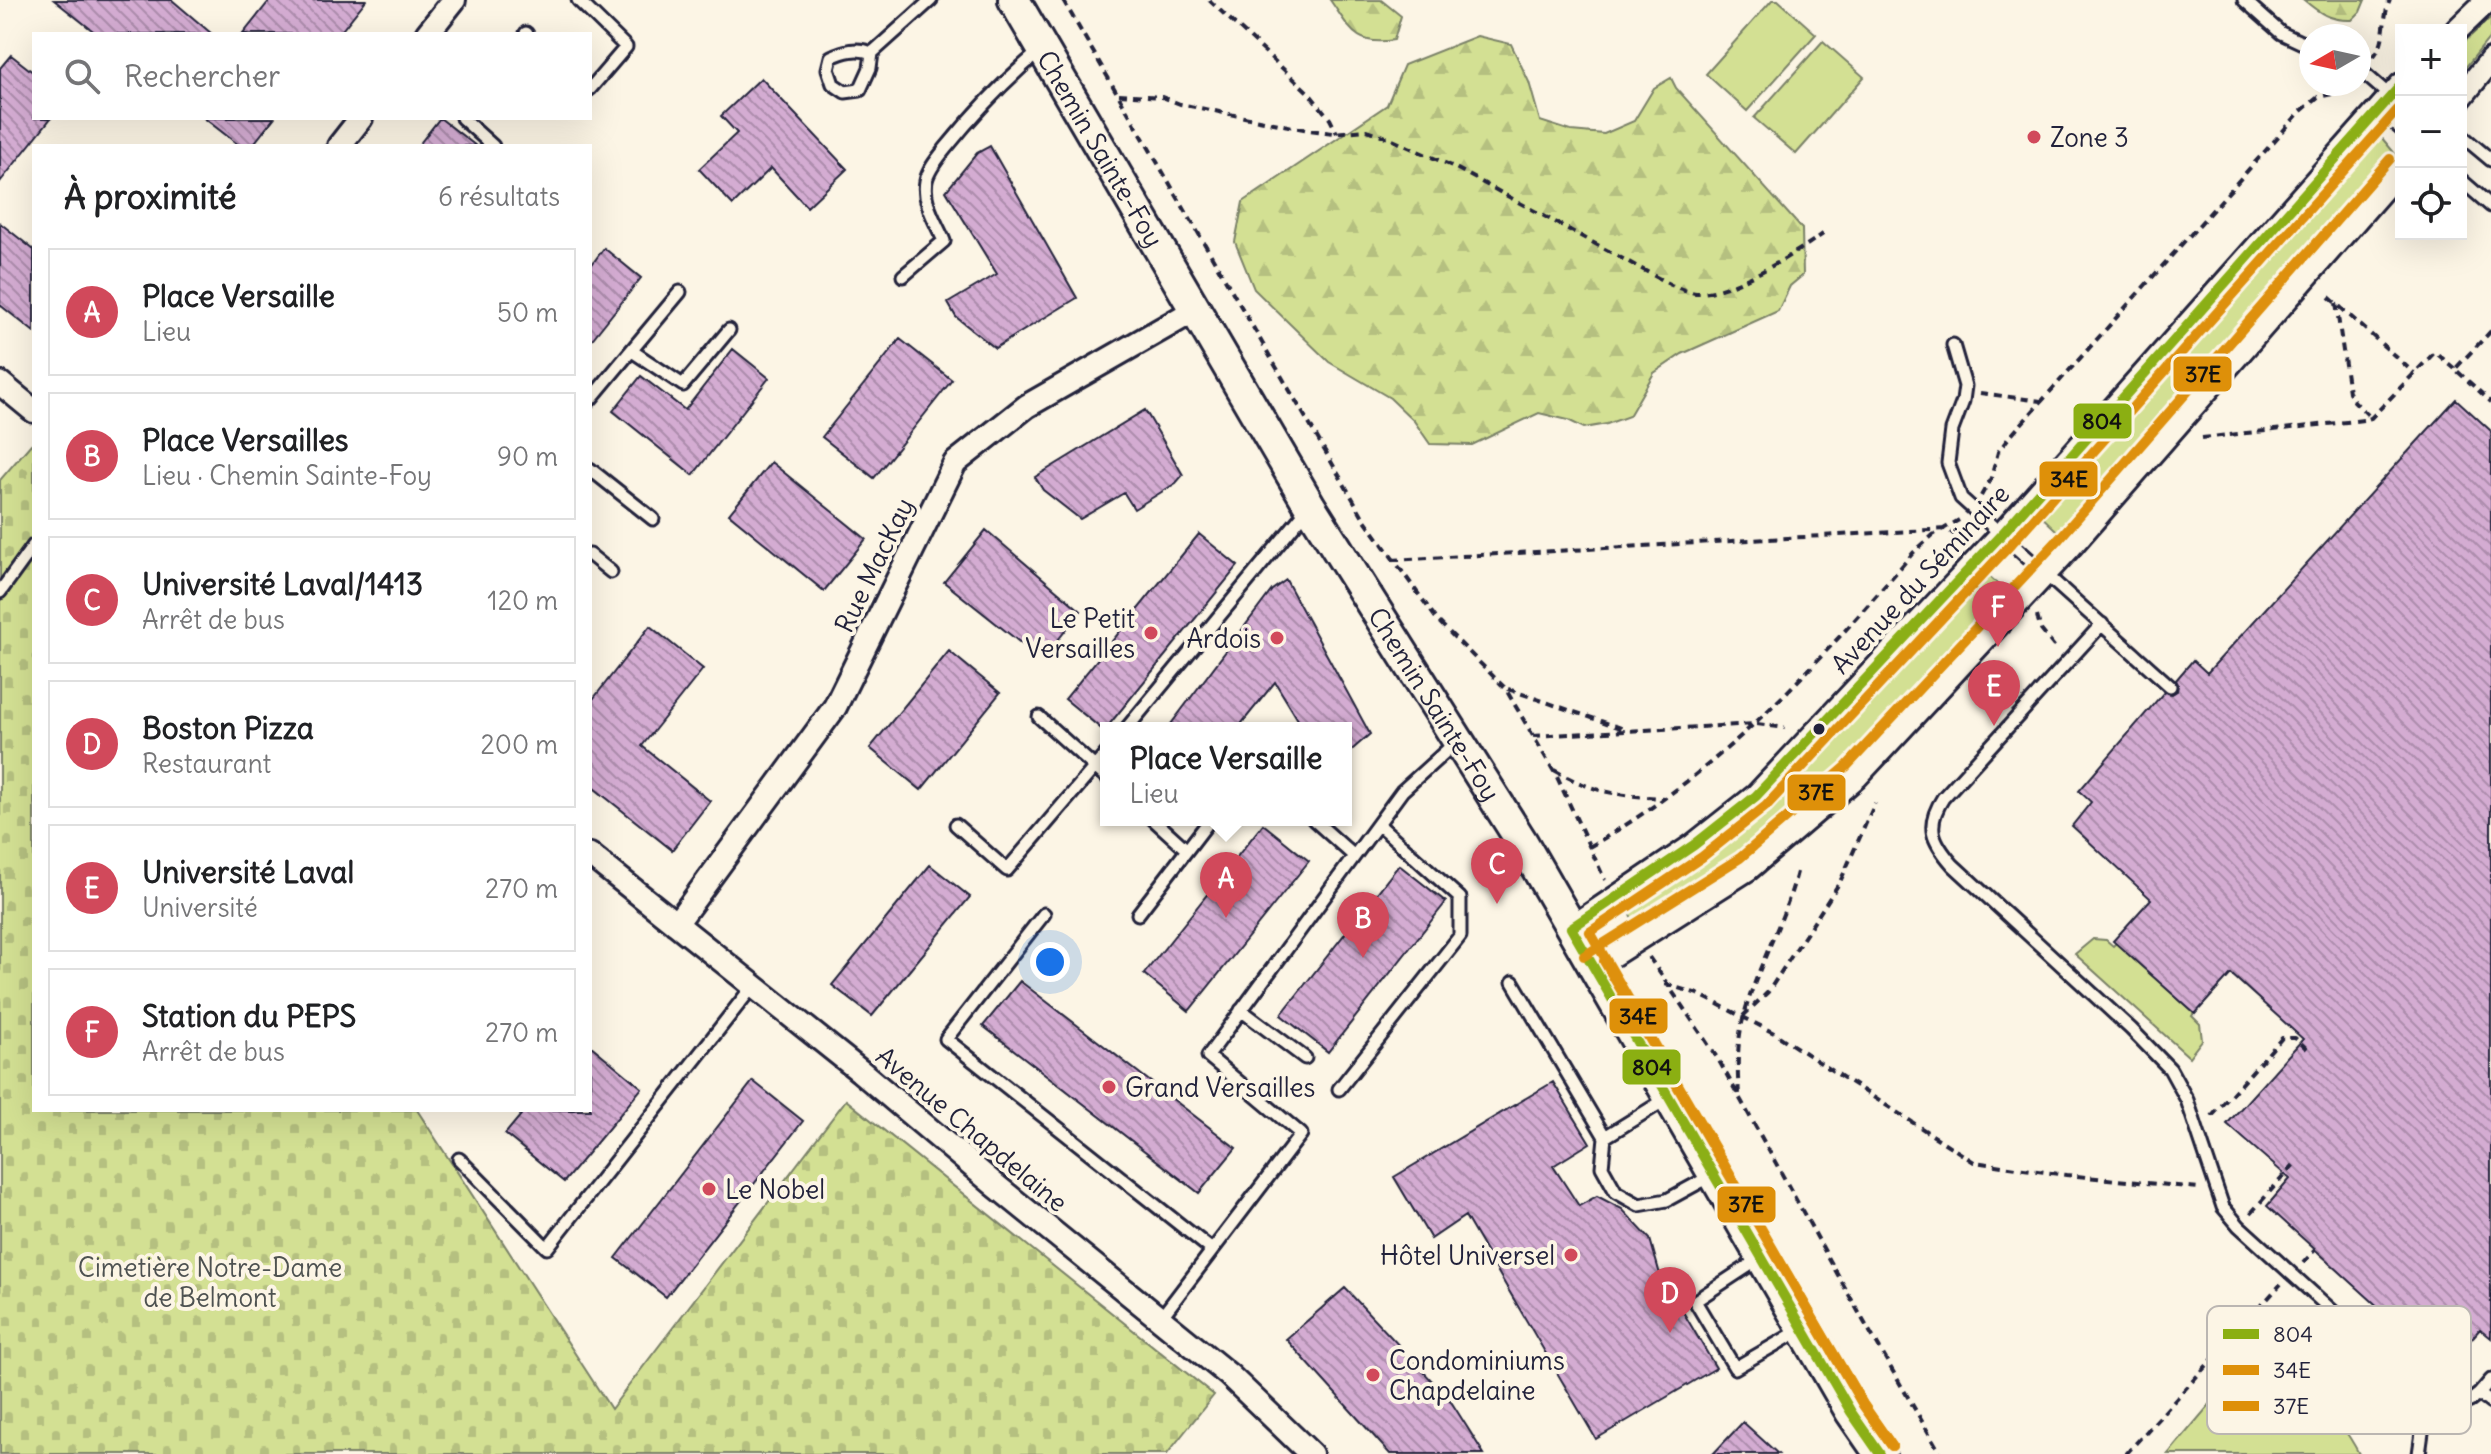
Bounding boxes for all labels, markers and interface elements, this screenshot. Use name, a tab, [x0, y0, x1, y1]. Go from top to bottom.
north arrow	[2299, 24, 2371, 96]
map controls	[2395, 24, 2467, 240]
button: +	[2395, 24, 2467, 96]
search box	[32, 32, 592, 120]
street label: Chemin Sainte-Foy	[1030, 44, 1171, 253]
icon: search	[60, 54, 104, 98]
text: Rechercher	[124, 57, 280, 95]
button: −	[2395, 96, 2467, 168]
place label: Zone 3	[2050, 121, 2129, 154]
marker: Zone 3	[2025, 128, 2043, 146]
button: locate	[2395, 168, 2467, 240]
text: À proximité	[64, 175, 237, 218]
text: 6 résultats	[438, 180, 560, 213]
text: Place Versaille	[142, 277, 335, 315]
text: A	[84, 296, 100, 329]
text: 50 m	[497, 296, 558, 329]
text: Lieu	[142, 315, 191, 348]
line badge: 37E	[2172, 355, 2233, 393]
text: 37E	[2185, 360, 2221, 388]
line badge: 804	[2072, 402, 2133, 440]
text: 804	[2082, 407, 2122, 435]
text: Place Versailles	[142, 421, 349, 459]
text: B	[83, 440, 101, 473]
text: 90 m	[497, 440, 558, 473]
text: Lieu · Chemin Sainte-Foy	[142, 459, 432, 492]
line badge: 34E	[2038, 460, 2099, 498]
text: 34E	[2050, 465, 2088, 493]
street label: Avenue du Séminaire	[1824, 478, 2016, 680]
street label: Rue MacKay	[827, 492, 921, 638]
text: Université Laval/1413	[142, 565, 423, 603]
pin: F	[1972, 581, 2024, 647]
text: C	[83, 584, 101, 617]
text: 120 m	[487, 584, 558, 617]
street label: Chemin Sainte-Foy	[1361, 601, 1508, 807]
place label: Le Petit Versailles	[1025, 602, 1135, 665]
text: Arrêt de bus	[142, 603, 285, 636]
place label: Ardois	[1186, 622, 1261, 655]
marker: Le Petit Versailles	[1142, 624, 1160, 642]
marker: Ardois	[1268, 629, 1286, 647]
pin: E	[1968, 660, 2020, 726]
text: Boston Pizza	[142, 709, 314, 747]
unlabelled marker	[1811, 721, 1827, 737]
popup	[1100, 722, 1352, 826]
text: D	[83, 728, 101, 761]
text: 200 m	[481, 728, 558, 761]
text: Place Versaille	[1130, 739, 1322, 777]
text: Restaurant	[142, 747, 271, 780]
line badge: 37E	[1786, 773, 1847, 812]
text: Lieu	[1130, 777, 1179, 810]
text: 37E	[1798, 778, 1834, 806]
pin: C	[1471, 838, 1523, 904]
pin: A	[1200, 852, 1252, 918]
text: Université Laval	[142, 853, 354, 891]
text: E	[84, 872, 100, 905]
text: 270 m	[485, 872, 558, 905]
text: Université	[142, 891, 258, 924]
pin: B	[1337, 892, 1389, 958]
your location	[1030, 942, 1070, 982]
text: Station du PEPS	[142, 997, 356, 1035]
line badge: 34E	[1608, 997, 1669, 1035]
text: 34E	[1619, 1002, 1657, 1030]
text: F	[85, 1016, 99, 1049]
text: 270 m	[485, 1016, 558, 1049]
text: Arrêt de bus	[142, 1035, 285, 1068]
street label: Avenue Chapdelaine	[870, 1039, 1074, 1219]
line badge: 804	[1621, 1048, 1682, 1086]
text: 804	[1632, 1053, 1672, 1081]
place label: Grand Versailles	[1125, 1071, 1315, 1104]
marker: Grand Versailles	[1100, 1078, 1118, 1096]
place label: Le Nobel	[725, 1173, 825, 1206]
marker: Le Nobel	[700, 1180, 718, 1198]
line badge: 37E	[1716, 1185, 1777, 1224]
text: 37E	[1728, 1190, 1764, 1218]
place label: Hôtel Universel	[1380, 1239, 1555, 1272]
marker: Hôtel Universel	[1562, 1246, 1580, 1264]
park label: Cimetière Notre-Dame de Belmont	[78, 1251, 342, 1314]
pin: D	[1644, 1267, 1696, 1333]
legend	[2207, 1306, 2471, 1434]
text: 804	[2273, 1320, 2313, 1348]
place label: Condominiums Chapdelaine	[1389, 1344, 1565, 1407]
text: 34E	[2273, 1356, 2311, 1384]
marker: Condominiums Chapdelaine	[1364, 1366, 1382, 1384]
text: 37E	[2273, 1392, 2309, 1420]

